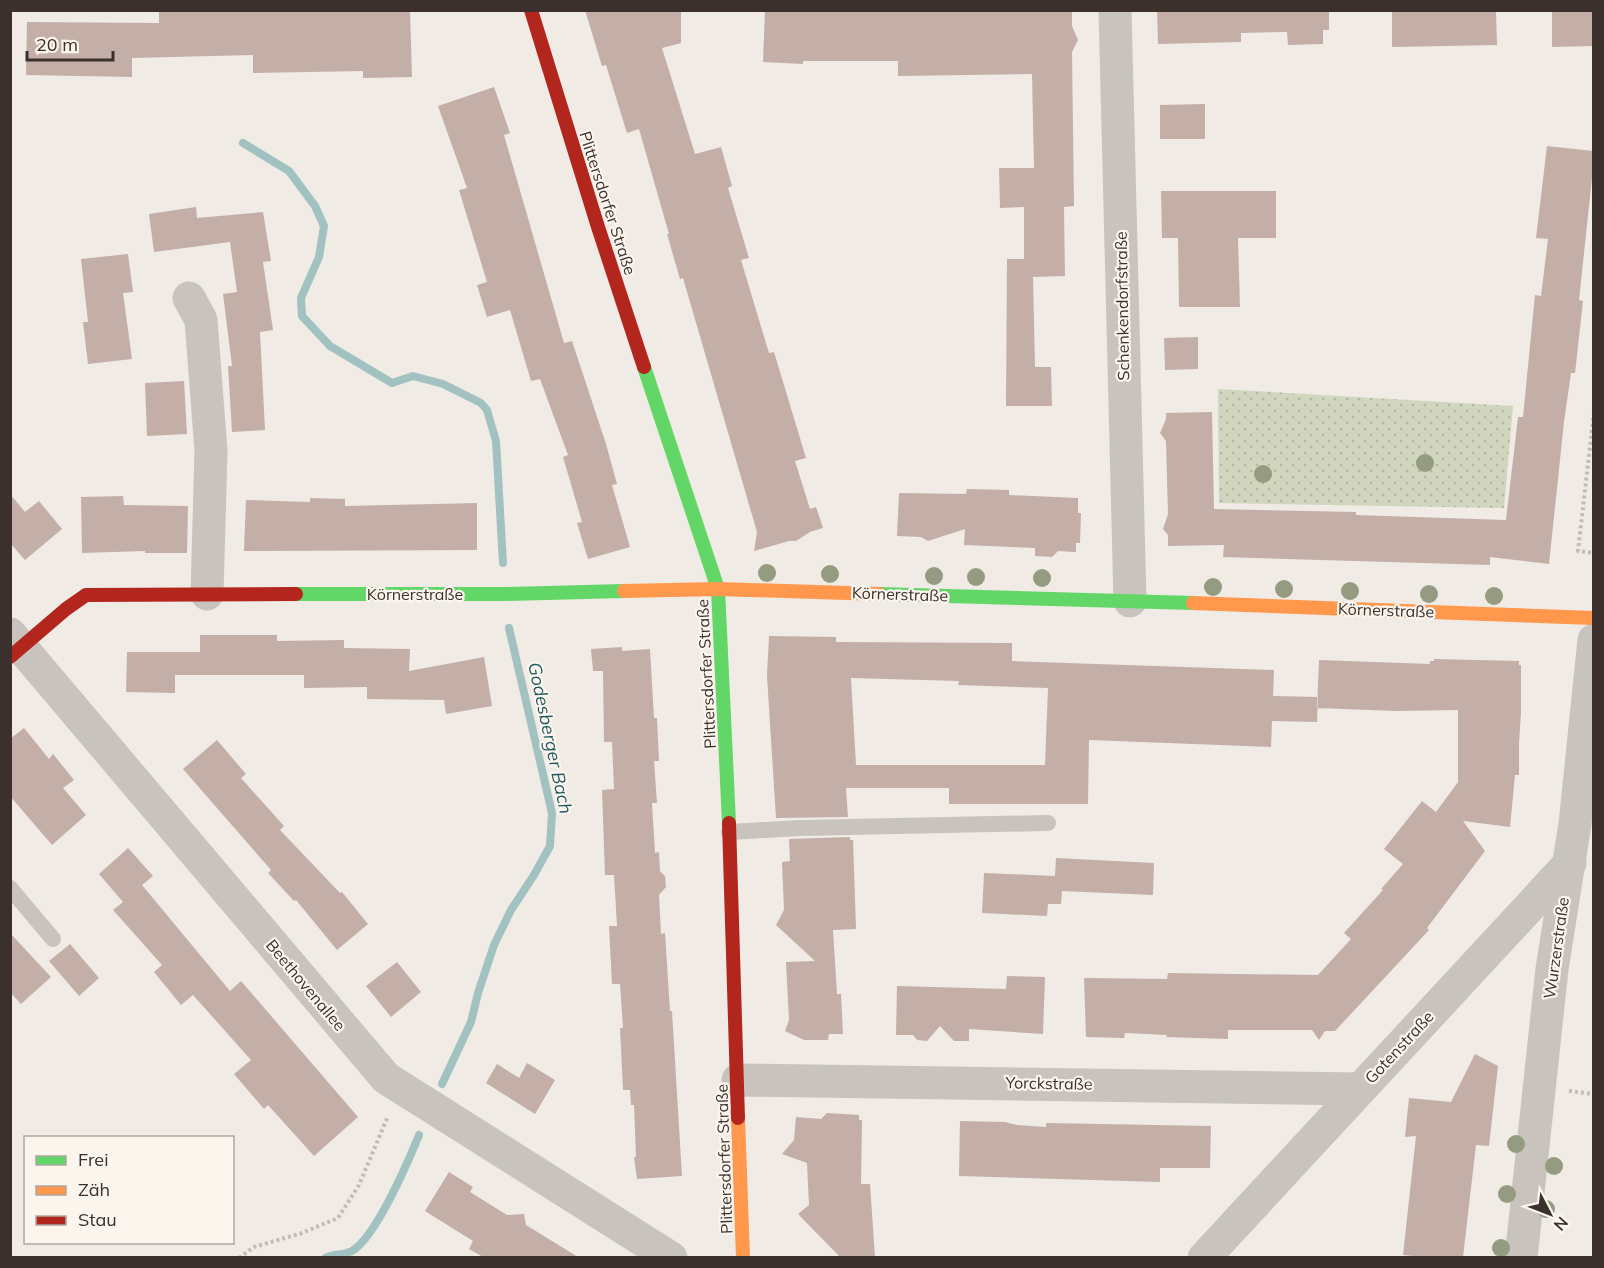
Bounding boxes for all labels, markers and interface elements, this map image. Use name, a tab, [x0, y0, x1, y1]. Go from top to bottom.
scale bar	[27, 24, 112, 62]
text: 20 m	[36, 33, 78, 56]
street label: Plittersdorfer Straße	[575, 129, 641, 277]
street label: Schenkendorfstraße	[1111, 231, 1133, 381]
street label: Körnerstraße	[852, 582, 948, 606]
street label: Körnerstraße	[367, 584, 463, 604]
street label: Körnerstraße	[1338, 598, 1434, 622]
street label: Plittersdorfer Straße	[692, 599, 720, 749]
water label: Godesberger Bach	[523, 660, 578, 816]
street label: Wurzerstraße	[1539, 896, 1573, 1000]
street label: Beethovenallee	[262, 935, 350, 1035]
street label: Gotenstraße	[1360, 1007, 1438, 1087]
street label: Yorckstraße	[1004, 1072, 1093, 1094]
street label: Plittersdorfer Straße	[711, 1084, 737, 1234]
legend	[24, 1136, 234, 1244]
text: Frei	[78, 1148, 108, 1171]
text: Zäh	[78, 1178, 110, 1201]
north arrow	[1520, 1184, 1580, 1244]
text: Stau	[78, 1208, 117, 1231]
text: N	[1550, 1213, 1573, 1235]

